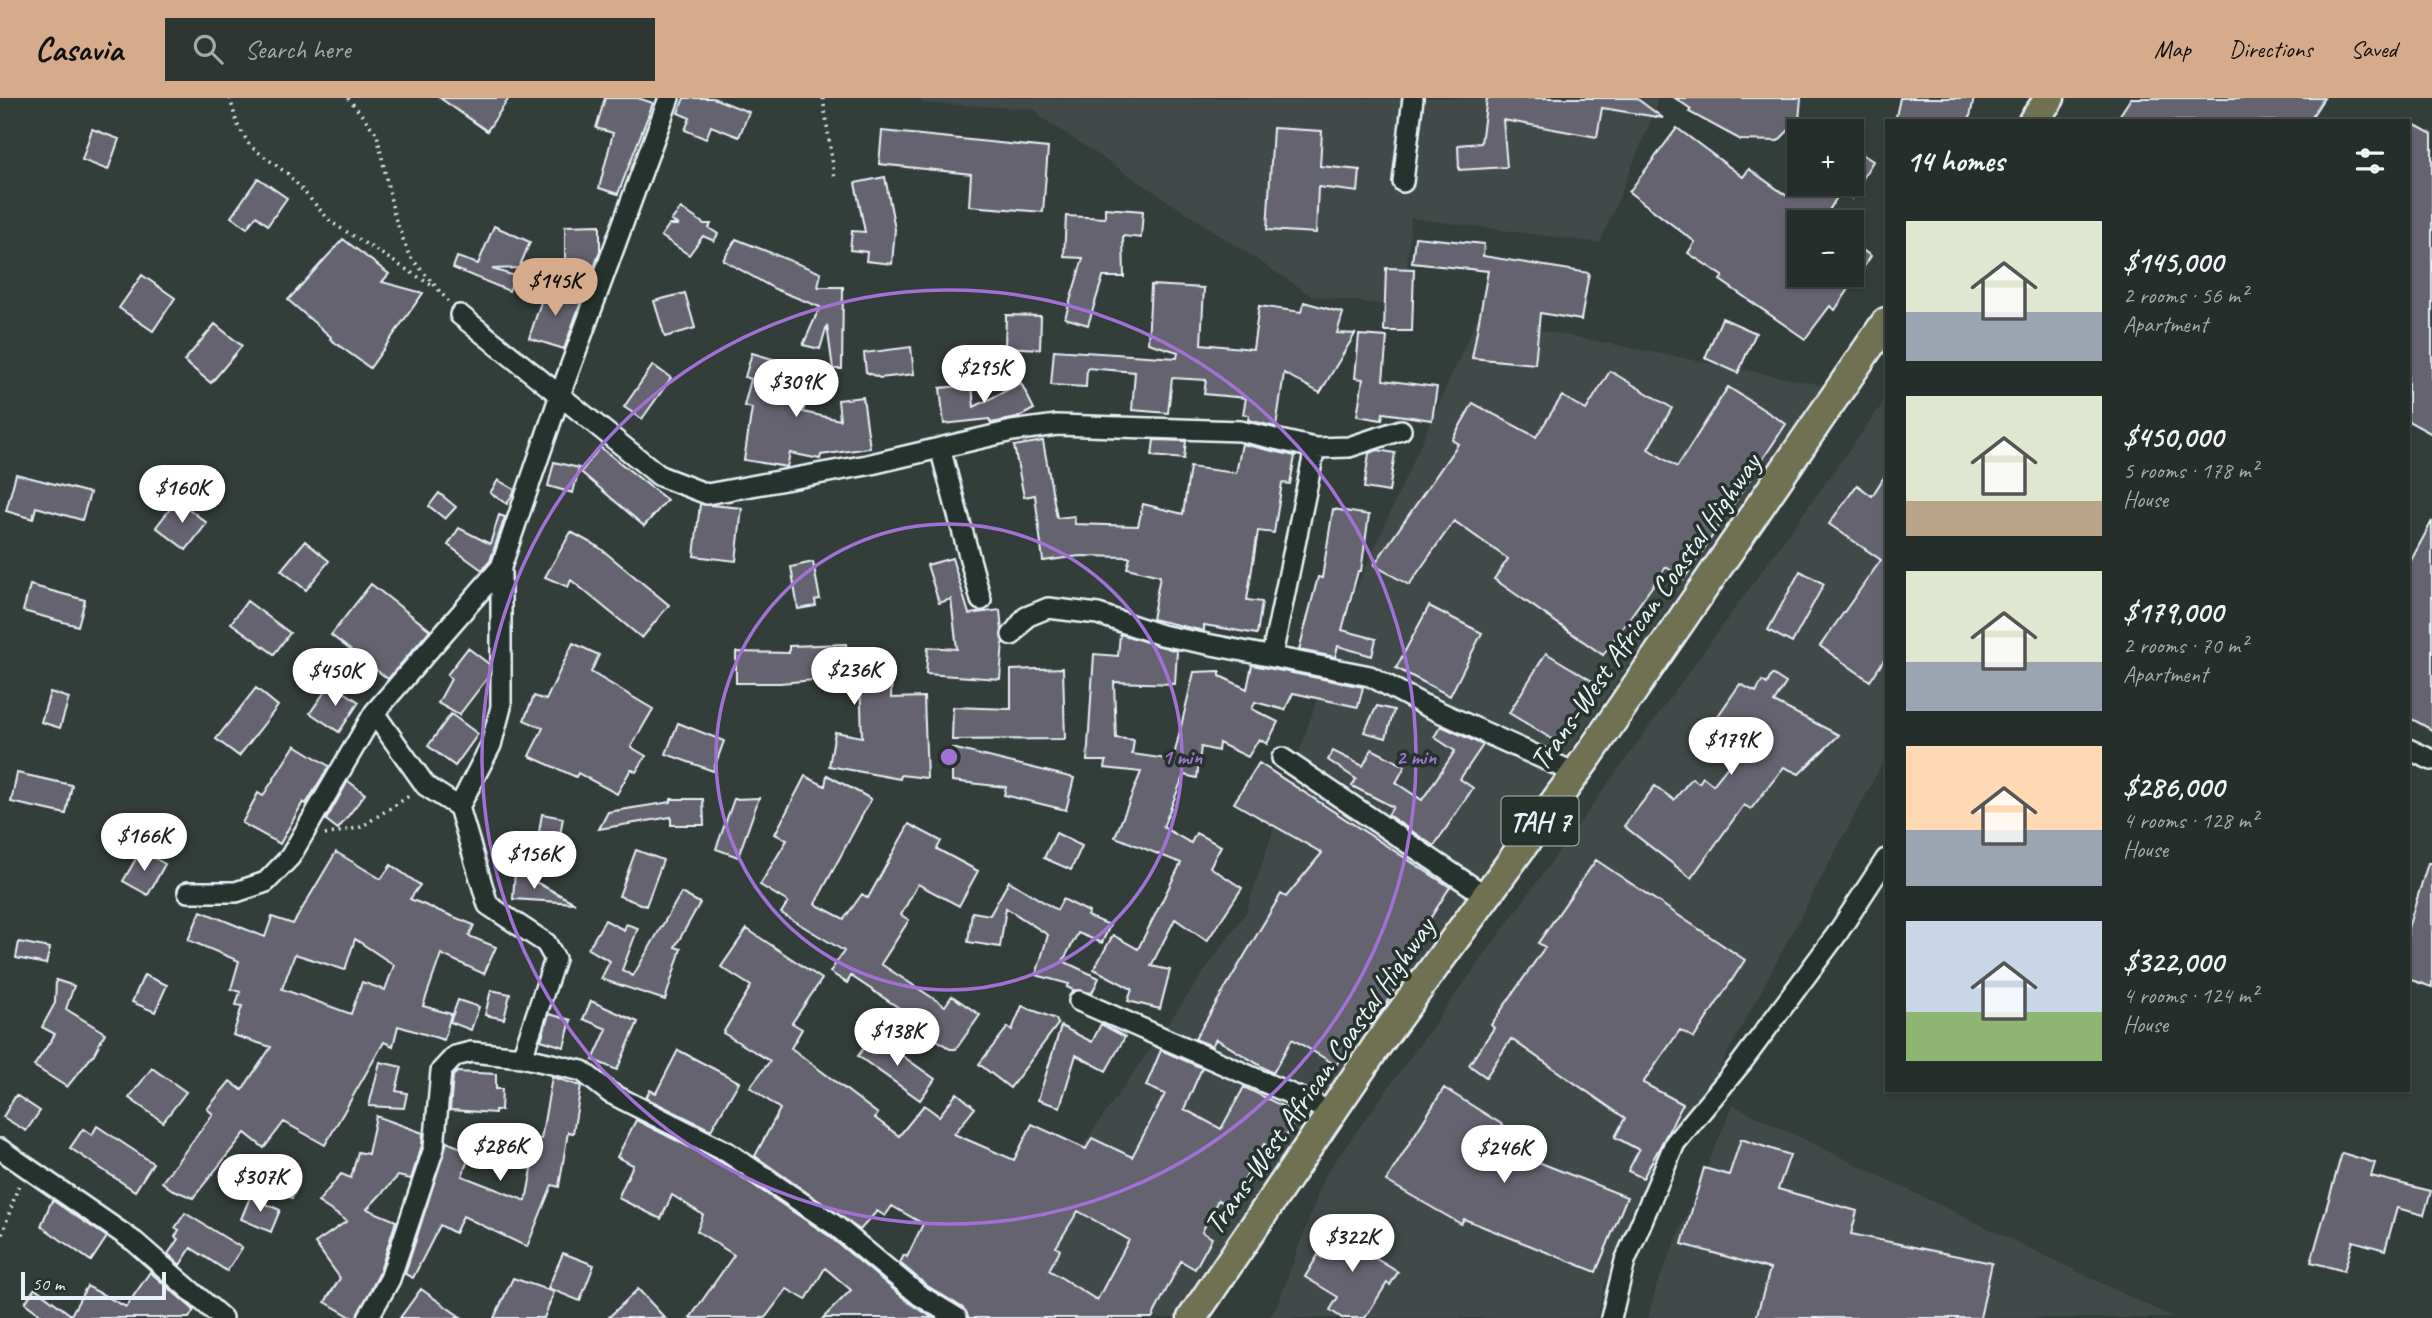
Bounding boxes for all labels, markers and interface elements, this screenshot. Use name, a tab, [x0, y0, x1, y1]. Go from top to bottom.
search box	[165, 18, 655, 81]
text: Casavia	[35, 28, 123, 70]
icon: search	[189, 30, 227, 68]
text: Search here	[245, 33, 351, 66]
text: Map	[2154, 34, 2191, 64]
text: Directions	[2229, 34, 2312, 64]
text: Saved	[2350, 34, 2397, 64]
map controls	[1787, 119, 1864, 287]
button: +	[1787, 119, 1864, 196]
text: 14 homes	[1906, 142, 2004, 180]
icon: filters	[2351, 142, 2389, 180]
button: −	[1787, 210, 1864, 287]
text: $145,000	[2123, 243, 2223, 281]
icon: home	[1962, 249, 2046, 333]
pin: $145K	[506, 258, 604, 318]
text: $145K	[529, 266, 581, 295]
text: 2 rooms · 56 m²	[2123, 281, 2247, 310]
text: Apartment	[2123, 310, 2208, 339]
pin: $295K	[935, 345, 1033, 405]
text: $295K	[958, 353, 1010, 382]
pin: $309K	[747, 360, 845, 419]
text: $309K	[770, 367, 822, 396]
text: $450,000	[2123, 418, 2223, 456]
icon: home	[1962, 424, 2046, 508]
street label: Trans-West African Coastal Highway	[1521, 444, 1771, 778]
text: 5 rooms · 178 m²	[2123, 456, 2258, 485]
pin: $160K	[133, 466, 231, 525]
text: $160K	[155, 473, 209, 502]
text: House	[2123, 485, 2168, 514]
text: $179,000	[2123, 593, 2223, 631]
icon: home	[1962, 599, 2046, 683]
text: 2 rooms · 70 m²	[2123, 631, 2247, 660]
pin: $450K	[286, 648, 384, 708]
pin: $236K	[805, 648, 903, 707]
text: $236K	[827, 655, 881, 684]
text: $450K	[309, 656, 361, 685]
text: Apartment	[2123, 660, 2208, 689]
pin: $179K	[1682, 718, 1780, 777]
text: $179K	[1705, 725, 1757, 754]
text: 1 min	[1162, 744, 1202, 770]
text: 2 min	[1396, 744, 1436, 770]
centre of rings	[937, 745, 961, 769]
text: $286,000	[2123, 768, 2224, 806]
icon: home	[1962, 774, 2046, 858]
road number: TAH 7	[1502, 796, 1578, 846]
text: 4 rooms · 128 m²	[2123, 806, 2258, 835]
pin: $166K	[95, 814, 193, 873]
text: $166K	[117, 821, 171, 850]
pin: $156K	[485, 832, 583, 891]
text: House	[2123, 835, 2168, 864]
text: $156K	[507, 839, 561, 868]
street label: Trans-West African Coastal Highway	[1195, 908, 1445, 1242]
text: $322,000	[2123, 943, 2223, 981]
icon: home	[1962, 949, 2046, 1033]
text: 4 rooms · 124 m²	[2123, 981, 2258, 1010]
pin: $138K	[848, 1009, 946, 1068]
text: House	[2123, 1010, 2168, 1039]
text: $138K	[870, 1016, 924, 1045]
pin: $286K	[451, 1124, 549, 1183]
pin: $246K	[1455, 1126, 1553, 1185]
text: $286K	[473, 1131, 527, 1160]
text: $246K	[1477, 1133, 1531, 1162]
pin: $307K	[211, 1154, 309, 1214]
text: $307K	[234, 1162, 287, 1191]
pin: $322K	[1303, 1214, 1401, 1274]
text: $322K	[1325, 1222, 1379, 1251]
scale bar	[21, 1269, 166, 1301]
text: 50 m	[32, 1272, 64, 1296]

